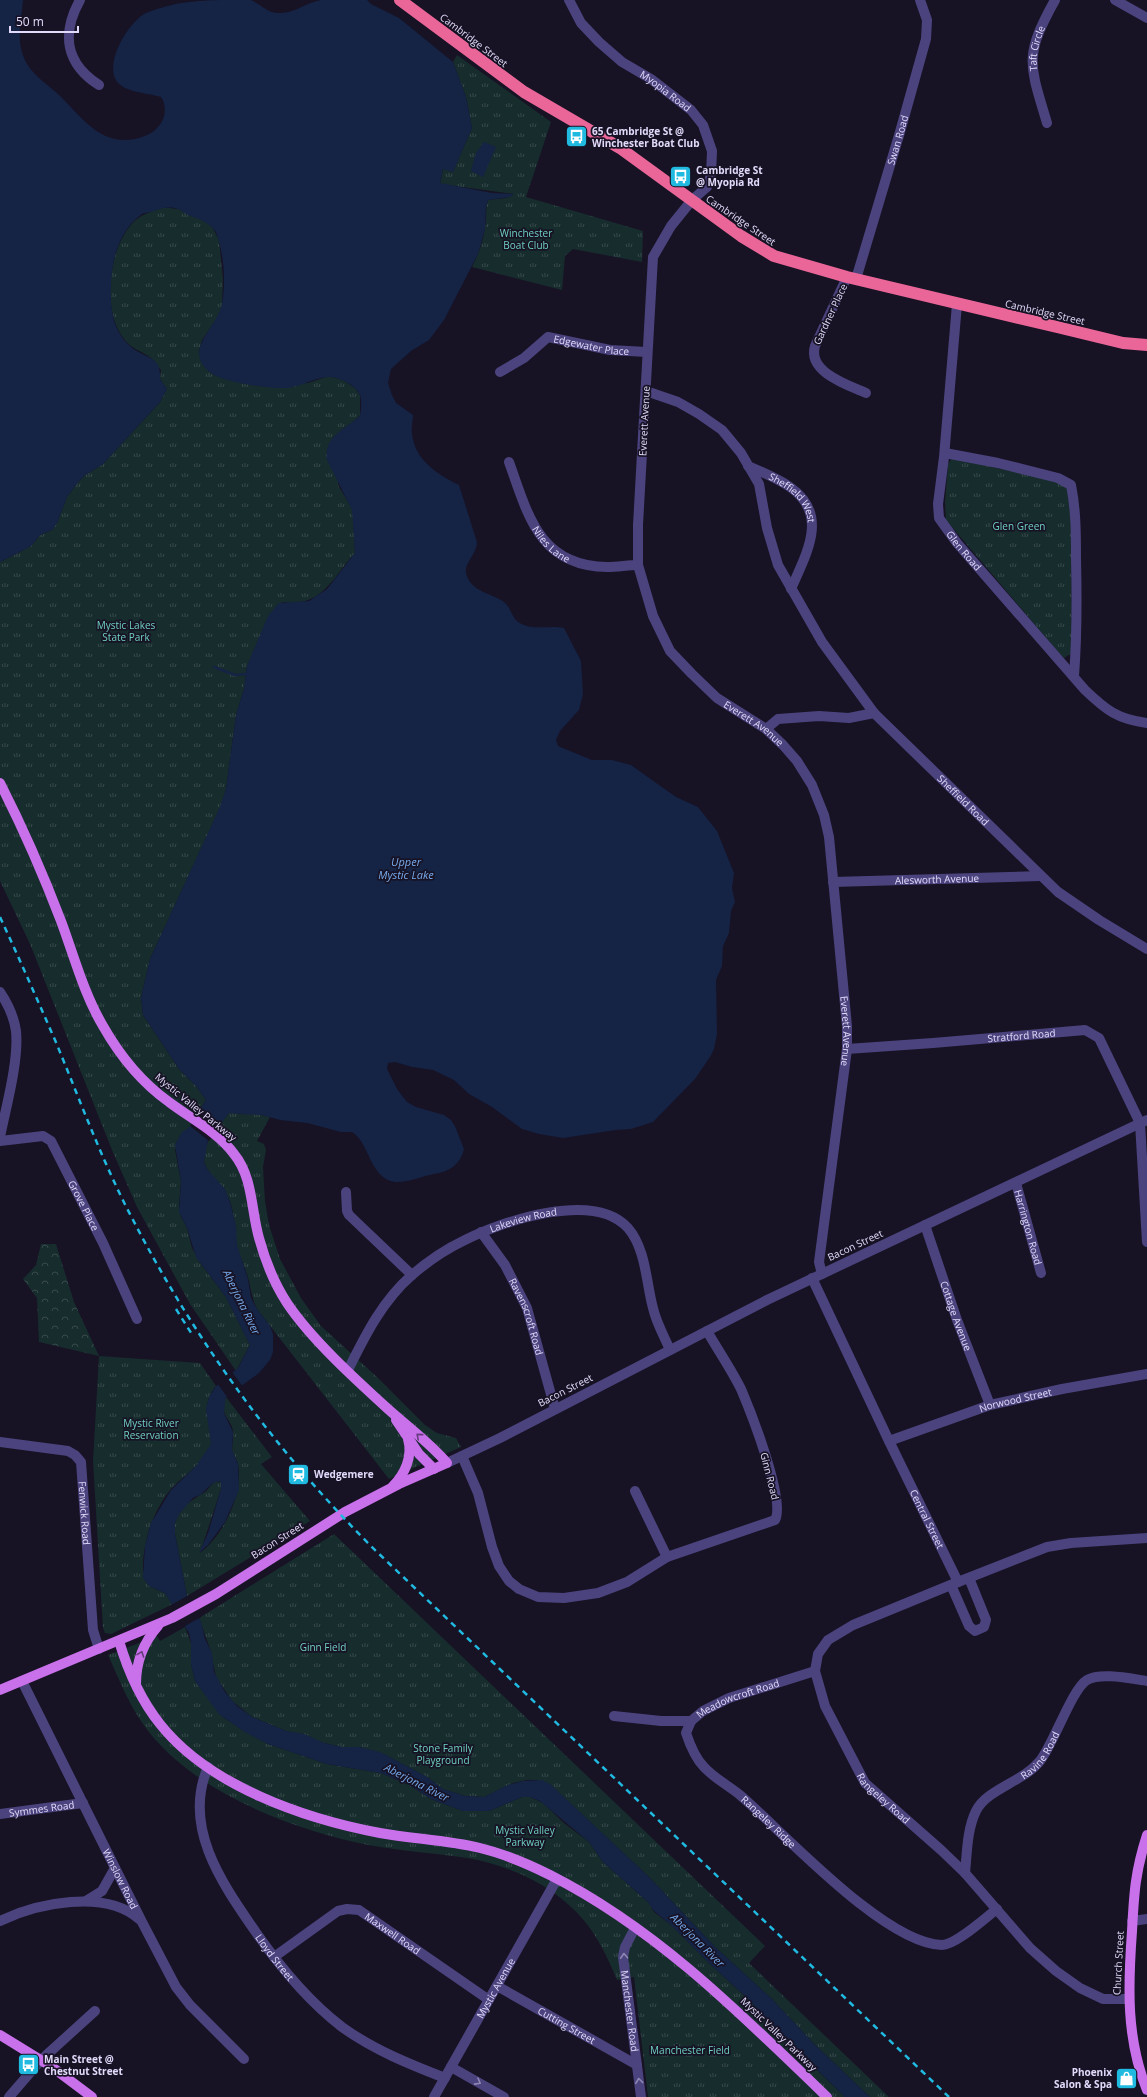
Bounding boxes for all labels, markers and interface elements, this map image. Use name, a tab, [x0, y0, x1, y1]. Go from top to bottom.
scale bar	[10, 8, 78, 34]
street label: Cambridge Street	[437, 10, 511, 70]
text: 50 m	[16, 13, 44, 30]
street label: Taft Circle	[1026, 23, 1048, 72]
street label: Myopia Road	[637, 67, 694, 115]
street label: Swan Road	[884, 113, 911, 167]
bus stop icon: 65 Cambridge St @ Winchester Boat Club	[564, 124, 590, 150]
place label: 65 Cambridge St @ Winchester Boat Club	[592, 124, 700, 150]
bus stop icon: Cambridge St @ Myopia Rd	[668, 163, 694, 189]
place label: Cambridge St @ Myopia Rd	[696, 163, 763, 189]
street label: Cambridge Street	[703, 191, 779, 249]
park label: Winchester Boat Club	[500, 226, 552, 252]
street label: Gardner Place	[810, 281, 850, 347]
street label: Cambridge Street	[1004, 296, 1087, 328]
street label: Edgewater Place	[553, 331, 630, 358]
street label: Everett Avenue	[635, 385, 653, 457]
street label: Sheffield West	[767, 469, 819, 524]
park label: Glen Green	[993, 519, 1045, 533]
street label: Niles Lane	[529, 523, 573, 566]
street label: Glen Road	[943, 528, 985, 573]
park label: Mystic Lakes State Park	[97, 618, 156, 644]
street label: Everett Avenue	[721, 697, 787, 749]
street label: Sheffield Road	[934, 771, 992, 828]
water label: Upper Mystic Lake	[378, 854, 434, 882]
street label: Alesworth Avenue	[895, 871, 980, 887]
street label: Everett Avenue	[837, 995, 854, 1067]
street label: Stratford Road	[987, 1026, 1056, 1045]
street label: Mystic Valley Parkway	[152, 1070, 241, 1145]
street label: Grove Place	[65, 1178, 103, 1233]
street label: Harrington Road	[1011, 1188, 1045, 1267]
street label: Lakeview Road	[488, 1204, 558, 1236]
street label: Bacon Street	[825, 1226, 885, 1264]
water label: Aberjona River	[219, 1266, 265, 1338]
street label: Ravenscroft Road	[506, 1276, 547, 1357]
street label: Cottage Avenue	[937, 1279, 975, 1353]
street label: Bacon Street	[535, 1370, 595, 1410]
street label: Norwood Street	[977, 1384, 1053, 1415]
park label: Mystic River Reservation	[123, 1416, 179, 1442]
one-way arrow	[416, 1433, 424, 1440]
street label: Ginn Road	[757, 1451, 783, 1501]
station icon: Wedgemere	[286, 1461, 312, 1487]
place label: Wedgemere	[314, 1467, 374, 1481]
street label: Fenwick Road	[75, 1481, 94, 1545]
street label: Central Street	[907, 1487, 948, 1551]
street label: Bacon Street	[248, 1518, 306, 1562]
park label: Ginn Field	[300, 1640, 346, 1654]
one-way arrow	[136, 1650, 144, 1657]
street label: Meadowcroft Road	[693, 1676, 781, 1721]
street label: Ravine Road	[1018, 1729, 1062, 1782]
park label: Stone Family Playground	[413, 1741, 474, 1767]
water label: Aberjona River	[381, 1759, 452, 1805]
street label: Rangeley Road	[854, 1770, 913, 1827]
street label: Rangeley Ridge	[738, 1792, 799, 1851]
street label: Symmes Road	[8, 1797, 75, 1820]
park label: Mystic Valley Parkway	[495, 1823, 556, 1849]
street label: Winslow Road	[100, 1846, 141, 1911]
street label: Maxwell Road	[362, 1909, 423, 1957]
water label: Aberjona River	[667, 1909, 729, 1971]
street label: Church Street	[1109, 1930, 1127, 1995]
street label: Lloyd Street	[252, 1931, 298, 1984]
one-way arrow	[620, 1953, 629, 1960]
street label: Mystic Avenue	[473, 1955, 518, 2021]
street label: Manchester Road	[618, 1969, 642, 2052]
street label: Mystic Valley Parkway	[738, 1994, 821, 2075]
street label: Cutting Street	[535, 2003, 598, 2047]
park label: Manchester Field	[650, 2043, 730, 2057]
bus stop icon: Main Street @ Chestnut Street	[16, 2052, 42, 2078]
place label: Main Street @ Chestnut Street	[44, 2052, 123, 2078]
place label: Phoenix Salon & Spa	[1054, 2065, 1112, 2091]
shop icon: Phoenix Salon & Spa	[1114, 2065, 1140, 2091]
one-way arrow	[474, 2077, 481, 2085]
one-way arrow	[635, 2078, 644, 2084]

